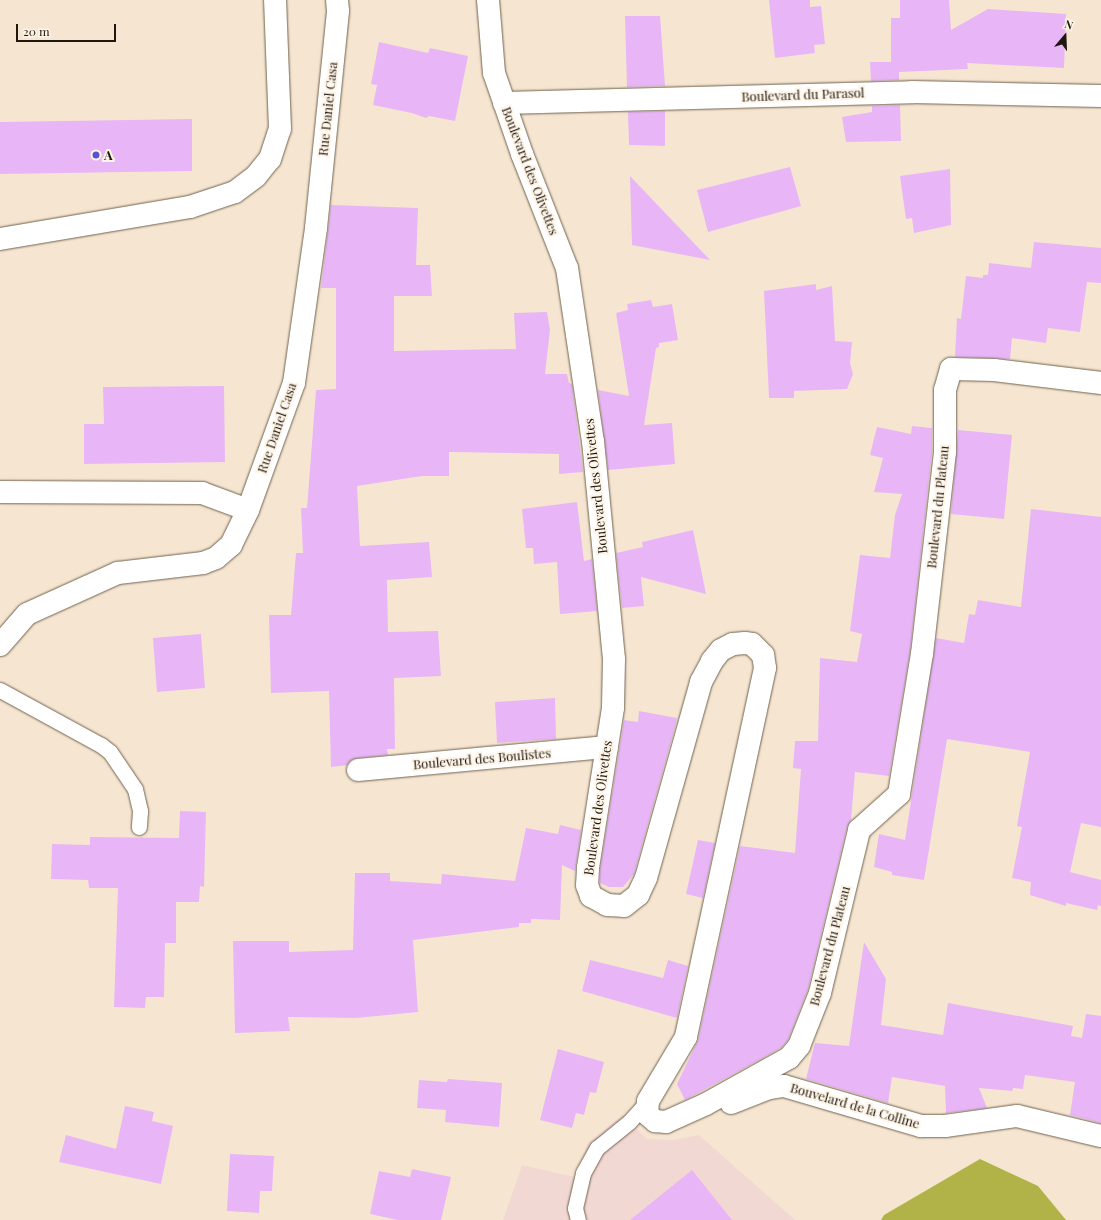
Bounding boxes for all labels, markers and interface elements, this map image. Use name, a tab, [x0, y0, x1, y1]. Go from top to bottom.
scale bar	[18, 16, 118, 42]
north arrow	[1045, 16, 1085, 56]
text: N	[1063, 16, 1075, 33]
text: 20 m	[23, 23, 50, 39]
street label: Rue Daniel Casa	[315, 61, 341, 157]
street label: Boulevard du Parasol	[741, 85, 865, 105]
street label: Boulevard des Olivettes	[498, 105, 562, 237]
place label: A	[104, 147, 113, 163]
marker: A	[91, 150, 101, 160]
street label: Rue Daniel Casa	[254, 381, 300, 475]
street label: Boulevard des Olivettes	[581, 418, 611, 554]
street label: Boulevard du Plateau	[924, 445, 952, 569]
street label: Boulevard des Olivettes	[581, 740, 615, 876]
street label: Boulevard des Boulistes	[412, 745, 552, 773]
street label: Boulevard du Plateau	[807, 884, 853, 1008]
street label: Bouvelard de la Colline	[788, 1080, 922, 1132]

